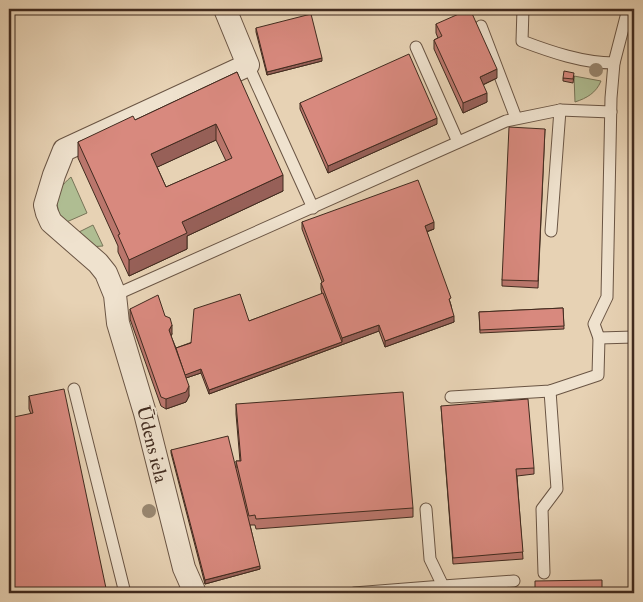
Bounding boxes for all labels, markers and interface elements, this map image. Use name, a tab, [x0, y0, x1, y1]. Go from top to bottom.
street label: Ūdens iela	[131, 403, 173, 485]

